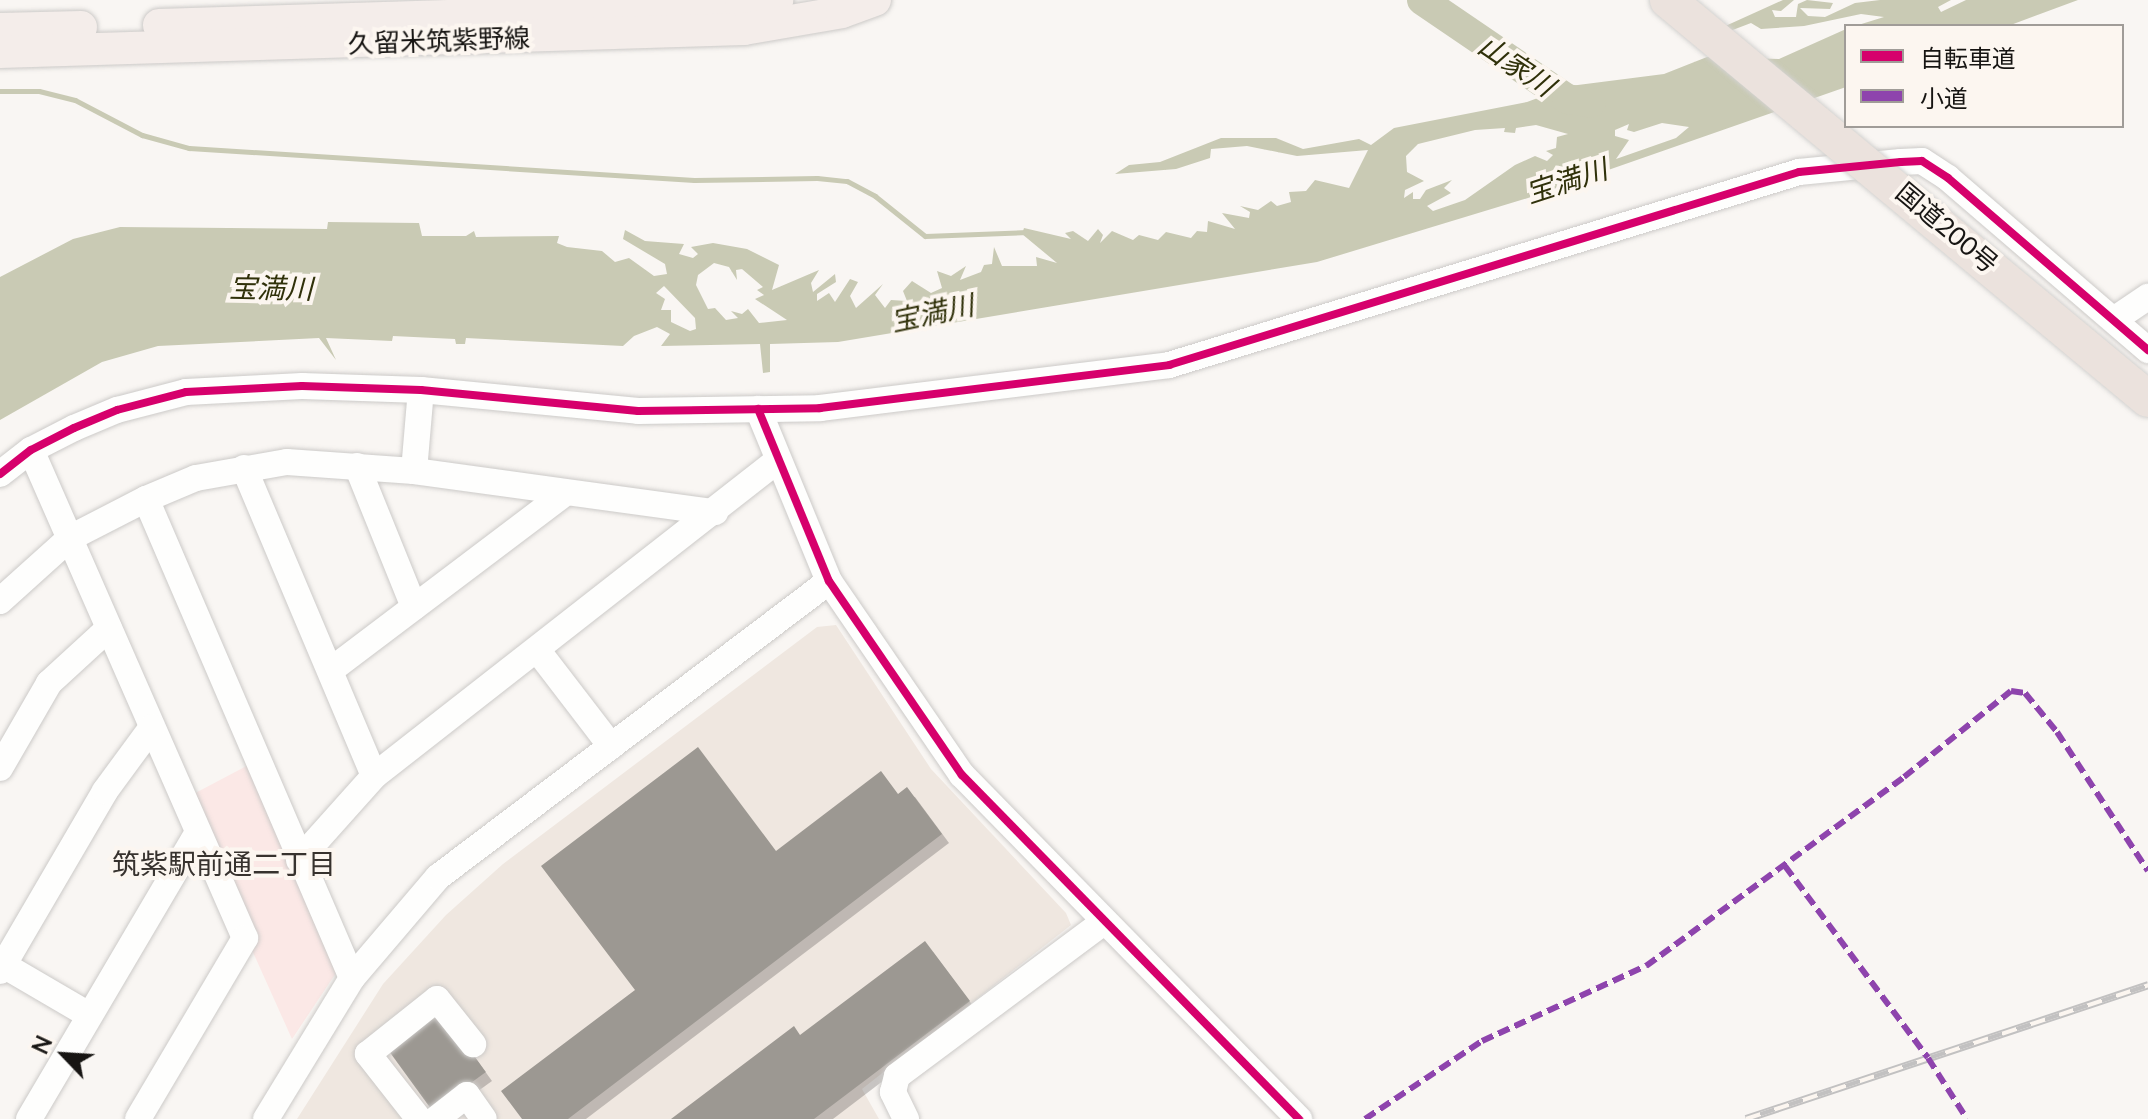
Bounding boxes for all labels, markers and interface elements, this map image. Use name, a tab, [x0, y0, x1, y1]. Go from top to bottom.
street label: 久留米筑紫野線	[348, 22, 530, 60]
legend	[1844, 24, 2124, 128]
water label: 山家川	[1473, 28, 1561, 102]
text: 自転車道	[1920, 43, 2016, 72]
text: 小道	[1920, 83, 1968, 112]
water label: 宝満川	[1521, 151, 1611, 209]
street label: 国道200号	[1890, 176, 2004, 280]
water label: 宝満川	[229, 269, 313, 305]
water label: 宝満川	[887, 287, 977, 337]
district label: 筑紫駅前通二丁目	[112, 846, 336, 880]
north arrow	[24, 1015, 104, 1095]
text: N	[26, 1031, 58, 1058]

